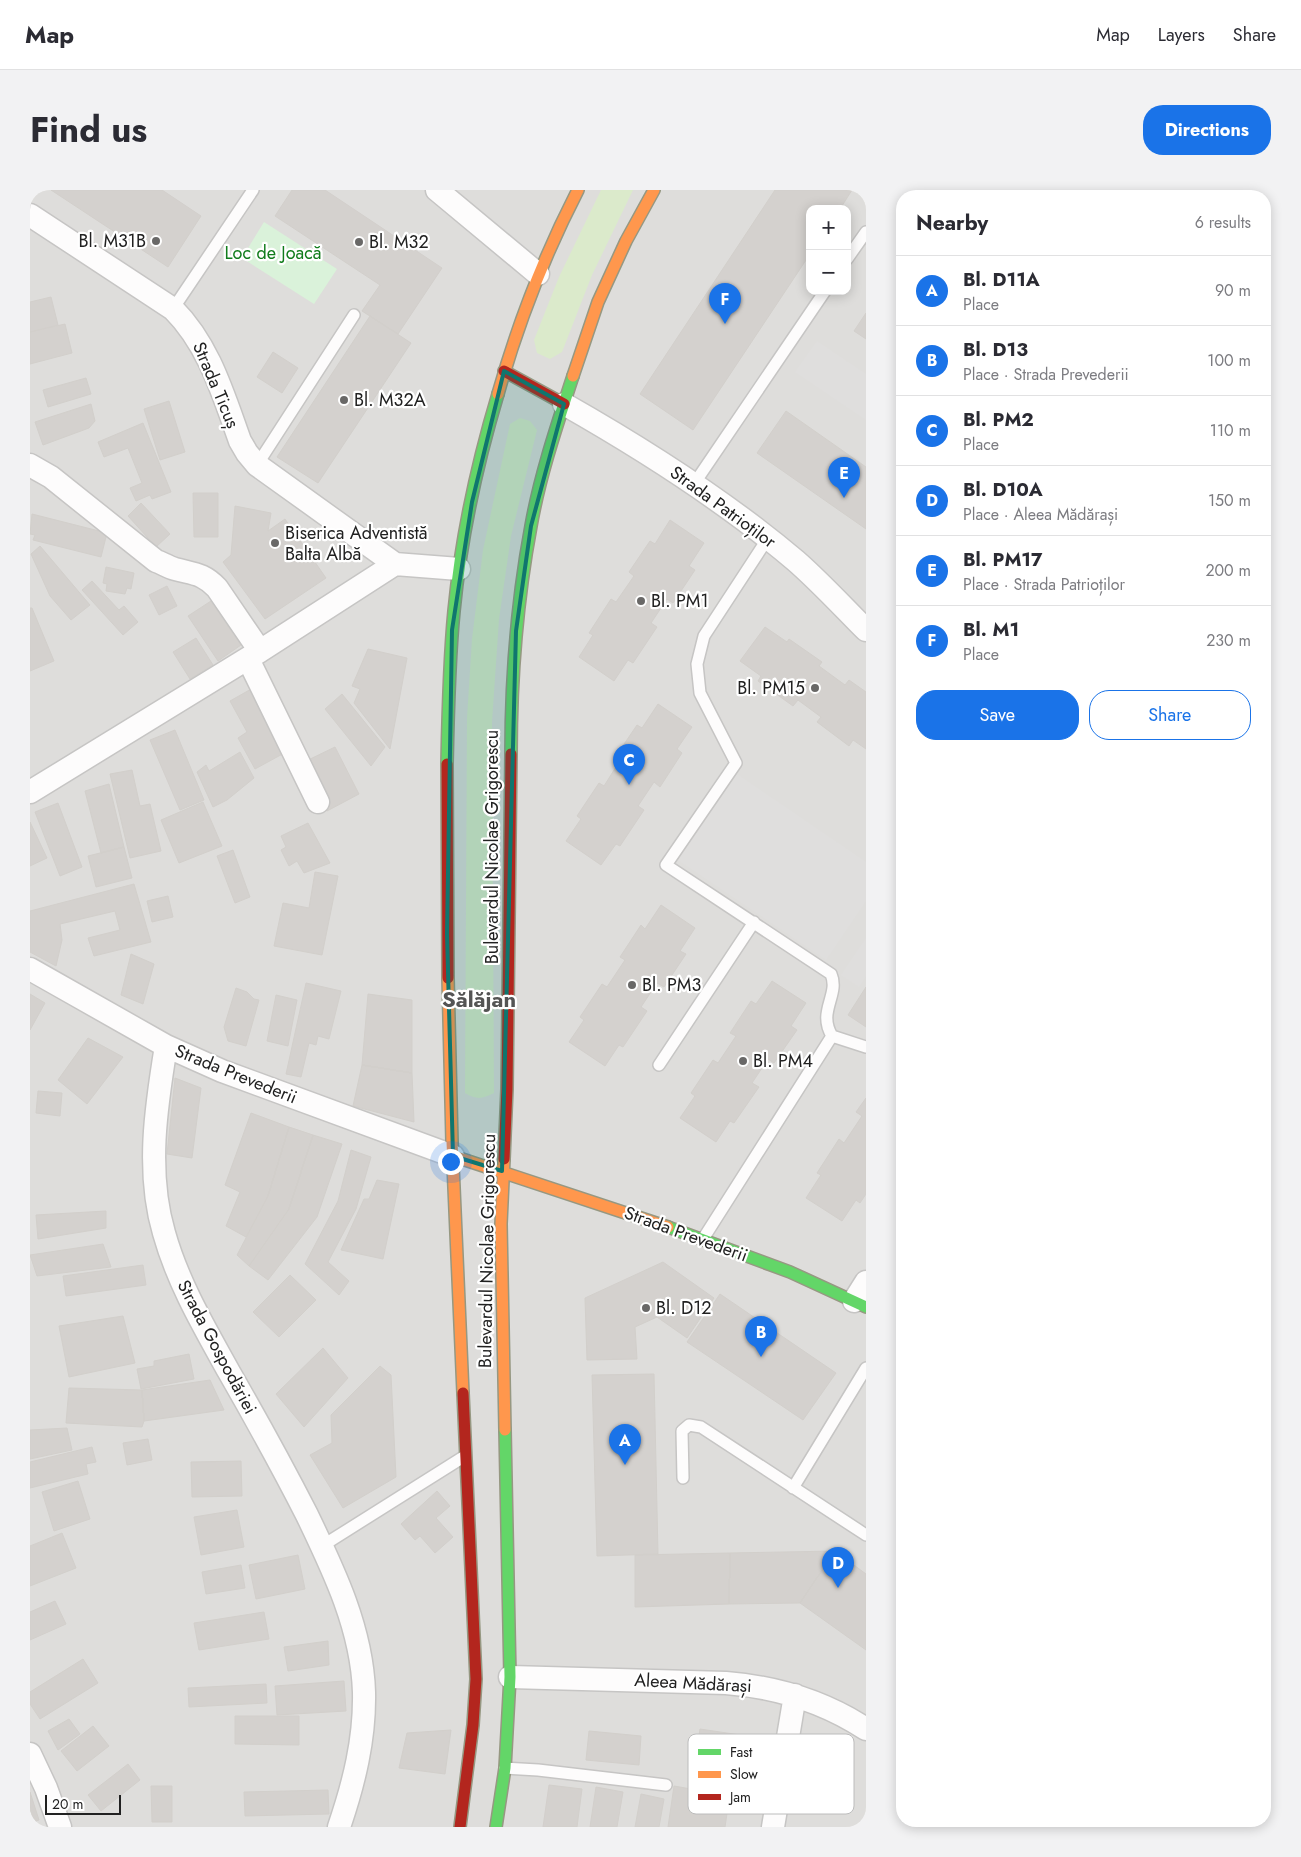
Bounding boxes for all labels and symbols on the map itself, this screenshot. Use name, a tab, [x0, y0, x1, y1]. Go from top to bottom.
place label: Bl. M31B	[78, 228, 146, 254]
place label: Bl. M32	[369, 229, 429, 255]
marker: Bl. M31B	[150, 235, 162, 247]
marker: Bl. M32	[353, 236, 365, 248]
park label: Loc de Joacă	[224, 240, 322, 266]
pin: F	[709, 283, 741, 324]
street label: Strada Ticuș	[186, 338, 246, 432]
place label: Bl. M32A	[354, 387, 426, 413]
marker: Bl. M32A	[338, 394, 350, 406]
pin: E	[828, 457, 860, 498]
street label: Strada Patrioților	[665, 460, 782, 555]
place label: Biserica Adventistă Balta Albă	[285, 520, 428, 567]
marker: Biserica Adventistă Balta Albă	[269, 537, 281, 549]
place label: Bl. PM1	[651, 588, 709, 614]
marker: Bl. PM1	[635, 595, 647, 607]
place label: Bl. PM15	[737, 675, 805, 701]
marker: Bl. PM15	[809, 682, 821, 694]
street label: Bulevardul Nicolae Grigorescu	[479, 730, 505, 964]
pin: C	[613, 744, 645, 785]
place label: Bl. PM3	[642, 972, 701, 998]
marker: Bl. PM3	[626, 979, 638, 991]
district label: Sălăjan	[442, 983, 516, 1015]
street label: Strada Prevederii	[171, 1038, 301, 1110]
place label: Bl. PM4	[753, 1048, 813, 1074]
marker: Bl. PM4	[737, 1055, 749, 1067]
street label: Bulevardul Nicolae Grigorescu	[472, 1134, 502, 1368]
your location	[438, 1149, 464, 1175]
street label: Strada Prevederii	[621, 1200, 751, 1268]
street label: Strada Gospodăriei	[171, 1275, 263, 1419]
place label: Bl. D12	[656, 1295, 712, 1321]
marker: Bl. D12	[640, 1302, 652, 1314]
pin: B	[745, 1316, 777, 1357]
pin: A	[609, 1424, 641, 1465]
pin: D	[822, 1547, 854, 1588]
street label: Aleea Mădărași	[634, 1667, 752, 1699]
legend	[688, 1734, 854, 1814]
text: Fast	[730, 1742, 753, 1762]
text: Slow	[730, 1764, 758, 1784]
text: Jam	[728, 1787, 751, 1807]
scale bar	[45, 1792, 121, 1815]

